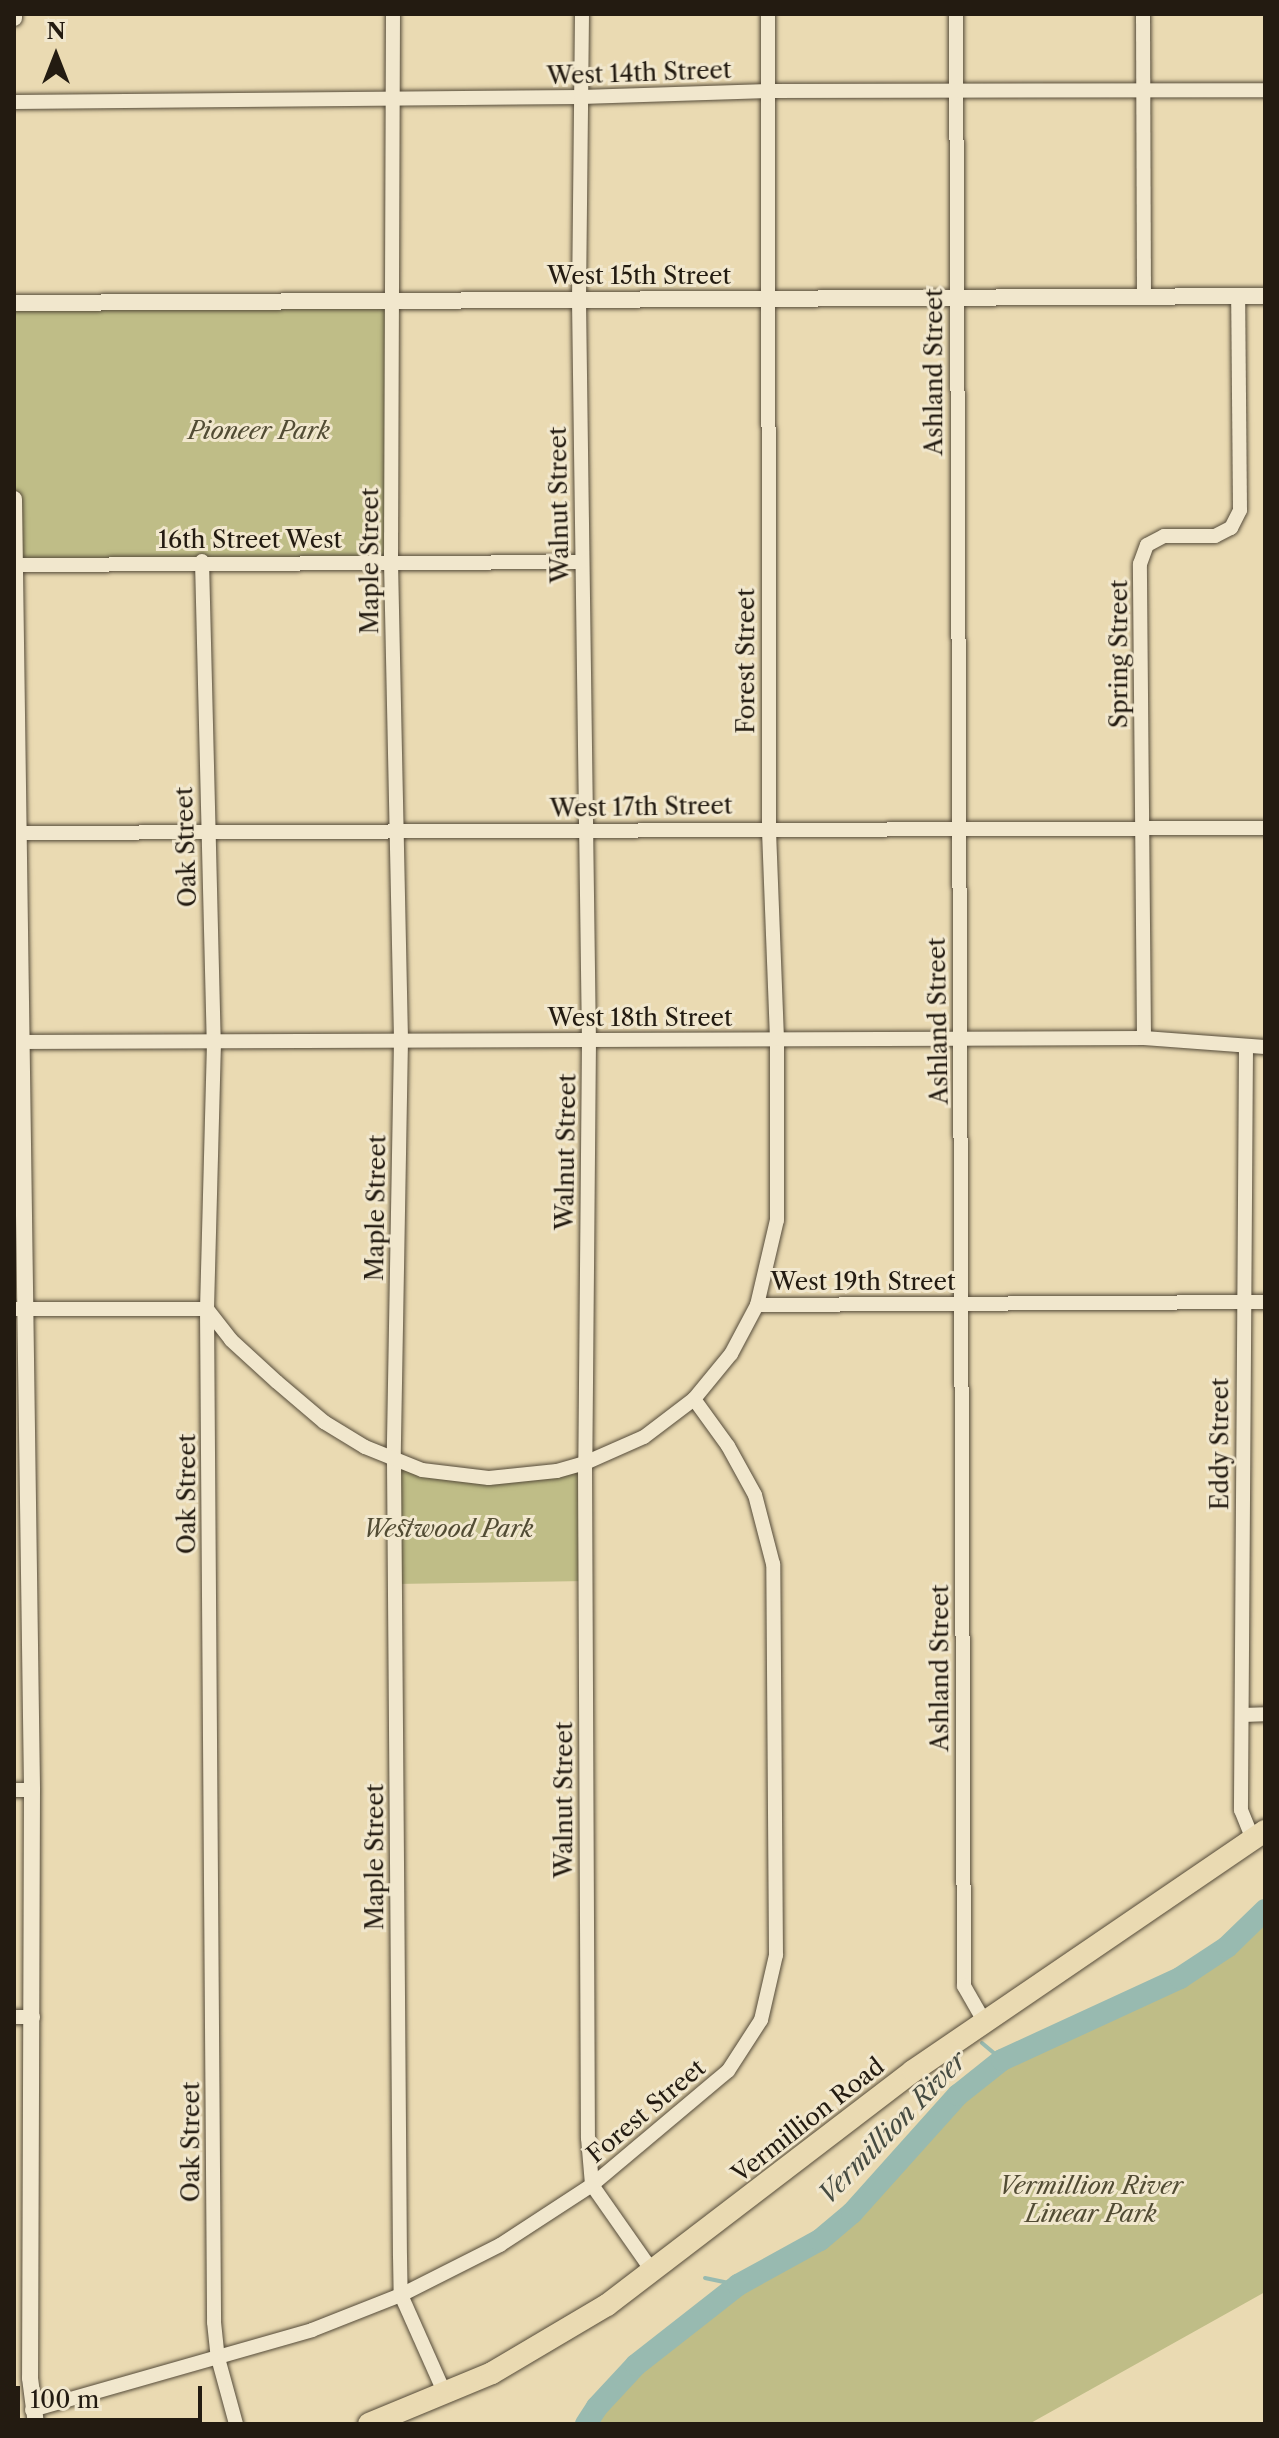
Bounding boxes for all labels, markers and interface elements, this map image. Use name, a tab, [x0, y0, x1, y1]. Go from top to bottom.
north arrow	[16, 16, 96, 96]
text: N	[46, 18, 66, 45]
street label: West 14th Street	[546, 55, 732, 91]
street label: West 15th Street	[547, 262, 731, 290]
street label: Ashland Street	[920, 288, 948, 456]
park label: Pioneer Park	[188, 417, 330, 445]
street label: Walnut Street	[543, 426, 575, 584]
street label: Maple Street	[356, 488, 384, 634]
street label: 16th Street West	[158, 526, 342, 554]
street label: Spring Street	[1105, 580, 1133, 728]
street label: Forest Street	[732, 588, 760, 734]
street label: Oak Street	[169, 786, 203, 908]
street label: West 17th Street	[549, 791, 733, 823]
street label: Ashland Street	[922, 937, 954, 1105]
street label: West 18th Street	[547, 1004, 733, 1032]
street label: Walnut Street	[550, 1073, 582, 1231]
street label: Maple Street	[360, 1135, 392, 1281]
street label: West 19th Street	[771, 1268, 955, 1296]
street label: Eddy Street	[1206, 1377, 1234, 1511]
street label: Oak Street	[173, 1434, 201, 1554]
park label: Westwood Park	[363, 1515, 533, 1543]
street label: Ashland Street	[926, 1584, 954, 1752]
street label: Walnut Street	[550, 1722, 578, 1878]
street label: Maple Street	[361, 1784, 389, 1930]
water label: Vermillion River	[812, 2045, 974, 2211]
street label: Vermillion Road	[726, 2052, 890, 2188]
street label: Forest Street	[581, 2053, 711, 2169]
street label: Oak Street	[177, 2082, 205, 2202]
park label: Vermillion River Linear Park	[999, 2172, 1183, 2228]
scale bar	[20, 2370, 206, 2420]
text: 100 m	[30, 2385, 99, 2414]

